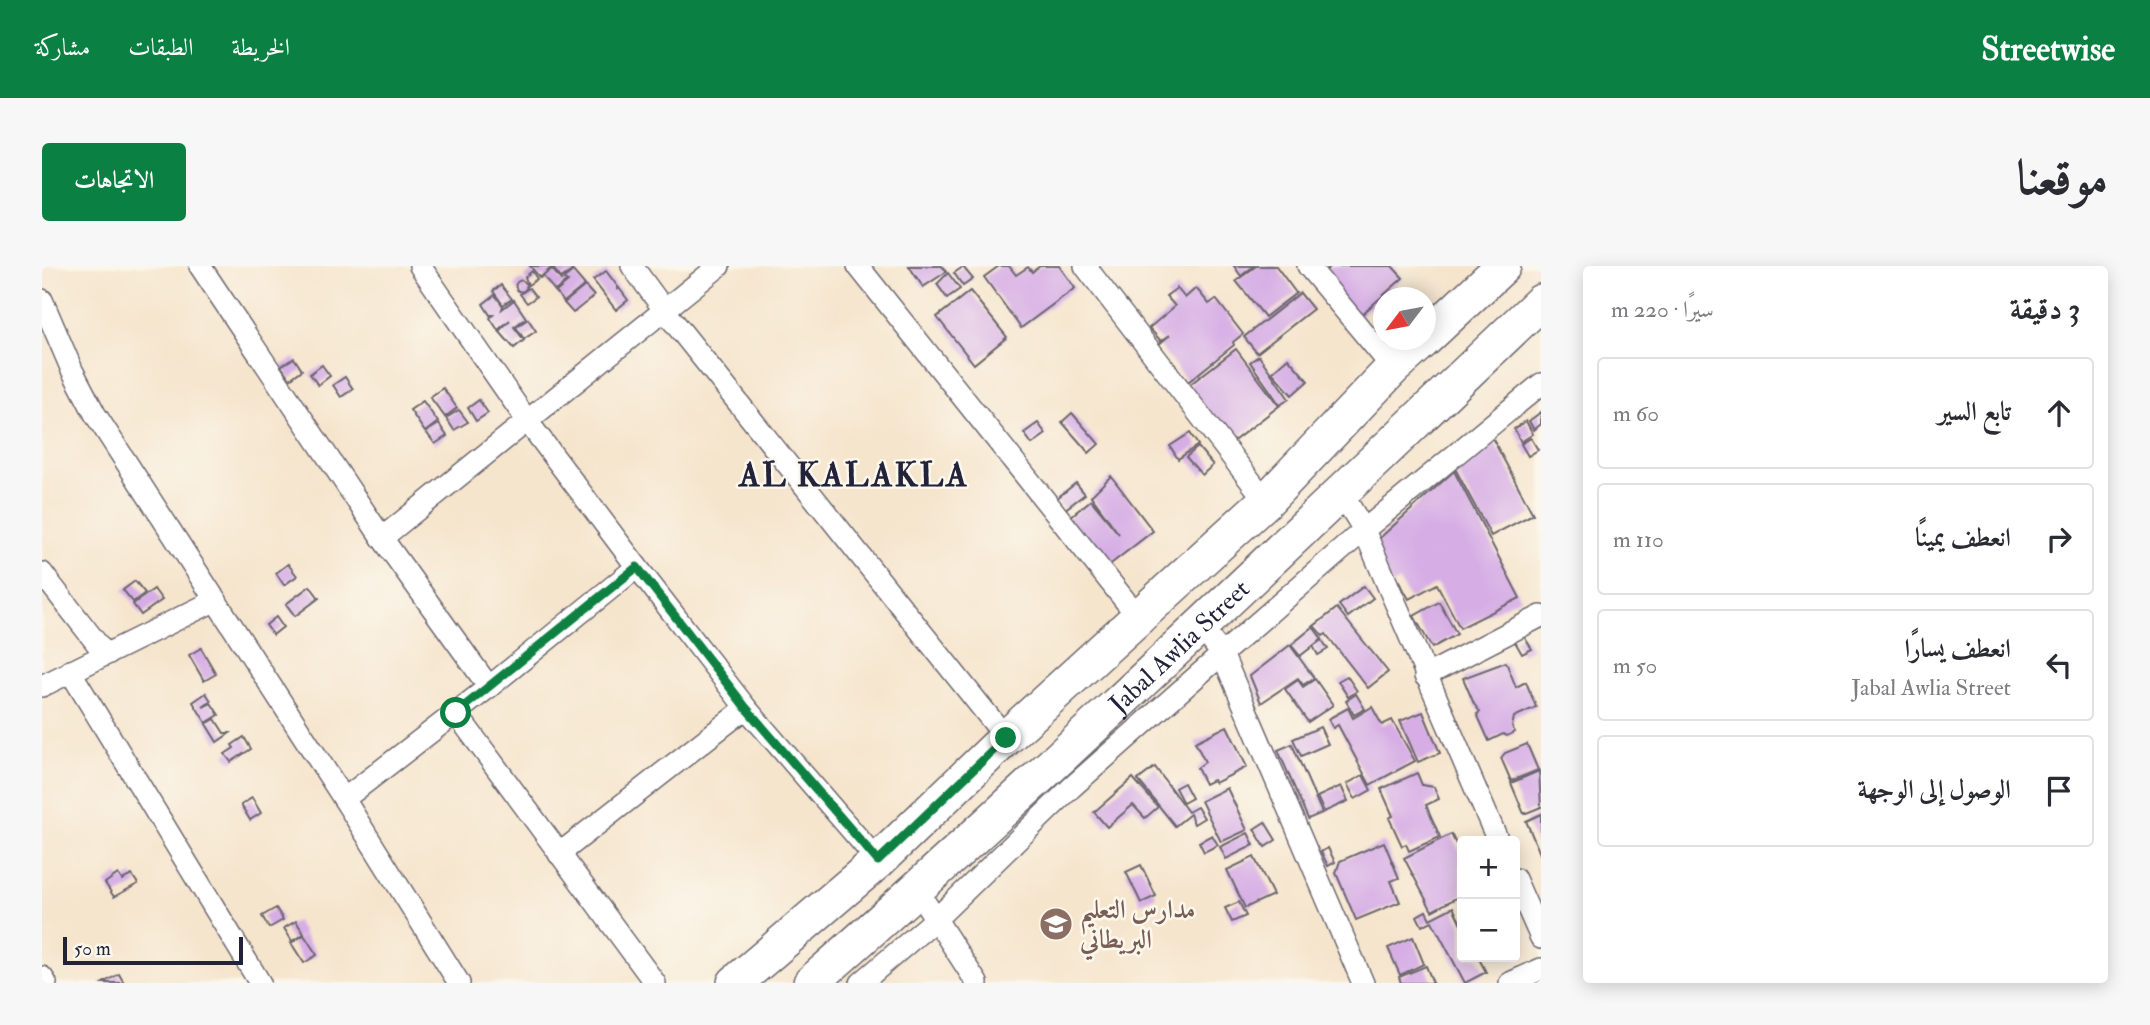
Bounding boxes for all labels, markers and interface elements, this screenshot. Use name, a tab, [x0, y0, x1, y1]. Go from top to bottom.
text: Streetwise	[1981, 29, 2115, 70]
text: مشاركة	[35, 32, 90, 63]
text: الطبقات	[128, 32, 194, 63]
text: الخريطة	[232, 32, 290, 63]
button: الاتجاهات	[42, 143, 186, 221]
text: موقعنا	[2016, 148, 2108, 209]
north arrow	[1373, 287, 1436, 350]
text: 3 دقيقة	[2010, 291, 2080, 328]
text: سيرًا · 220 m	[1611, 295, 1714, 324]
icon: ahead	[2040, 394, 2078, 432]
text: تابع السير	[1938, 396, 2011, 428]
text: 60 m	[1613, 399, 1659, 428]
district label: AL KALAKLA	[737, 455, 969, 496]
icon: right	[2040, 520, 2078, 558]
text: انعطف يمينًا	[1915, 522, 2011, 554]
text: 110 m	[1613, 525, 1664, 554]
street label: Jabal Awlia Street	[1102, 573, 1256, 721]
text: انعطف يسارًا	[1905, 633, 2011, 665]
icon: left	[2040, 646, 2078, 684]
text: 50 m	[1613, 651, 1657, 680]
text: Jabal Awlia Street	[1851, 673, 2011, 702]
route start	[440, 697, 471, 728]
route end	[990, 722, 1021, 753]
icon: arrive	[2040, 772, 2078, 810]
text: الوصول إلى الوجهة	[1858, 774, 2011, 806]
map controls	[1457, 836, 1520, 962]
button: +	[1457, 836, 1520, 899]
place label: مدارس التعليم البريطاني	[1079, 894, 1195, 961]
button: −	[1457, 899, 1520, 962]
school or university icon: مدارس التعليم البريطاني	[1037, 905, 1075, 943]
scale bar	[63, 934, 243, 966]
text: 50 m	[74, 937, 111, 961]

